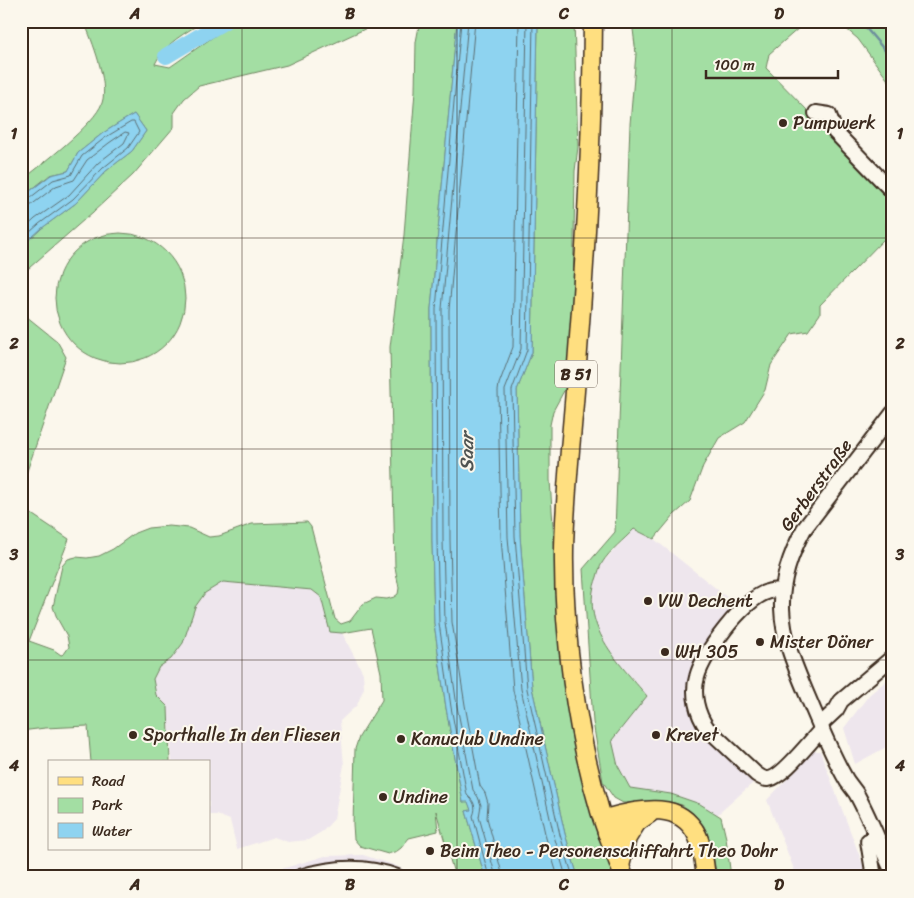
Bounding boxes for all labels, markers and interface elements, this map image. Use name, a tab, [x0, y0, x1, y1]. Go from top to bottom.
text: A	[129, 0, 140, 28]
text: B	[345, 0, 356, 28]
text: C	[558, 0, 570, 28]
text: D	[774, 0, 784, 28]
scale bar	[706, 48, 839, 80]
text: 100 m	[714, 52, 755, 78]
place label: Pumpwerk	[793, 107, 876, 139]
marker: Pumpwerk	[777, 117, 789, 129]
text: 1	[11, 119, 18, 148]
text: 1	[897, 119, 904, 148]
text: 2	[8, 329, 19, 358]
text: 2	[894, 329, 905, 358]
road number: B 51	[555, 360, 597, 388]
water label: Saar	[450, 429, 483, 471]
street label: Gerberstraße	[771, 432, 861, 538]
text: 3	[9, 540, 19, 569]
text: 3	[895, 540, 905, 569]
place label: VW Dechent	[658, 585, 753, 617]
marker: VW Dechent	[642, 595, 654, 607]
place label: Mister Döner	[770, 626, 874, 658]
place label: WH 305	[675, 636, 739, 668]
marker: Mister Döner	[754, 636, 766, 648]
marker: WH 305	[659, 646, 671, 658]
place label: Sporthalle In den Fliesen	[143, 719, 340, 751]
place label: Krevet	[666, 719, 719, 751]
place label: Kanuclub Undine	[411, 723, 544, 755]
marker: Sporthalle In den Fliesen	[127, 729, 139, 741]
marker: Krevet	[650, 729, 662, 741]
marker: Kanuclub Undine	[395, 733, 407, 745]
text: 4	[8, 751, 19, 780]
text: 4	[894, 751, 905, 780]
legend	[48, 760, 210, 850]
text: Road	[92, 768, 125, 794]
place label: Undine	[393, 781, 448, 813]
marker: Undine	[377, 791, 389, 803]
text: Park	[92, 792, 123, 818]
text: Water	[92, 818, 132, 844]
place label: Beim Theo - Personenschiffahrt Theo Dohr	[440, 835, 779, 867]
marker: Beim Theo - Personenschiffahrt Theo Dohr	[424, 845, 436, 857]
text: A	[129, 870, 140, 898]
text: B	[345, 870, 356, 898]
text: C	[558, 870, 570, 898]
text: D	[774, 870, 784, 898]

